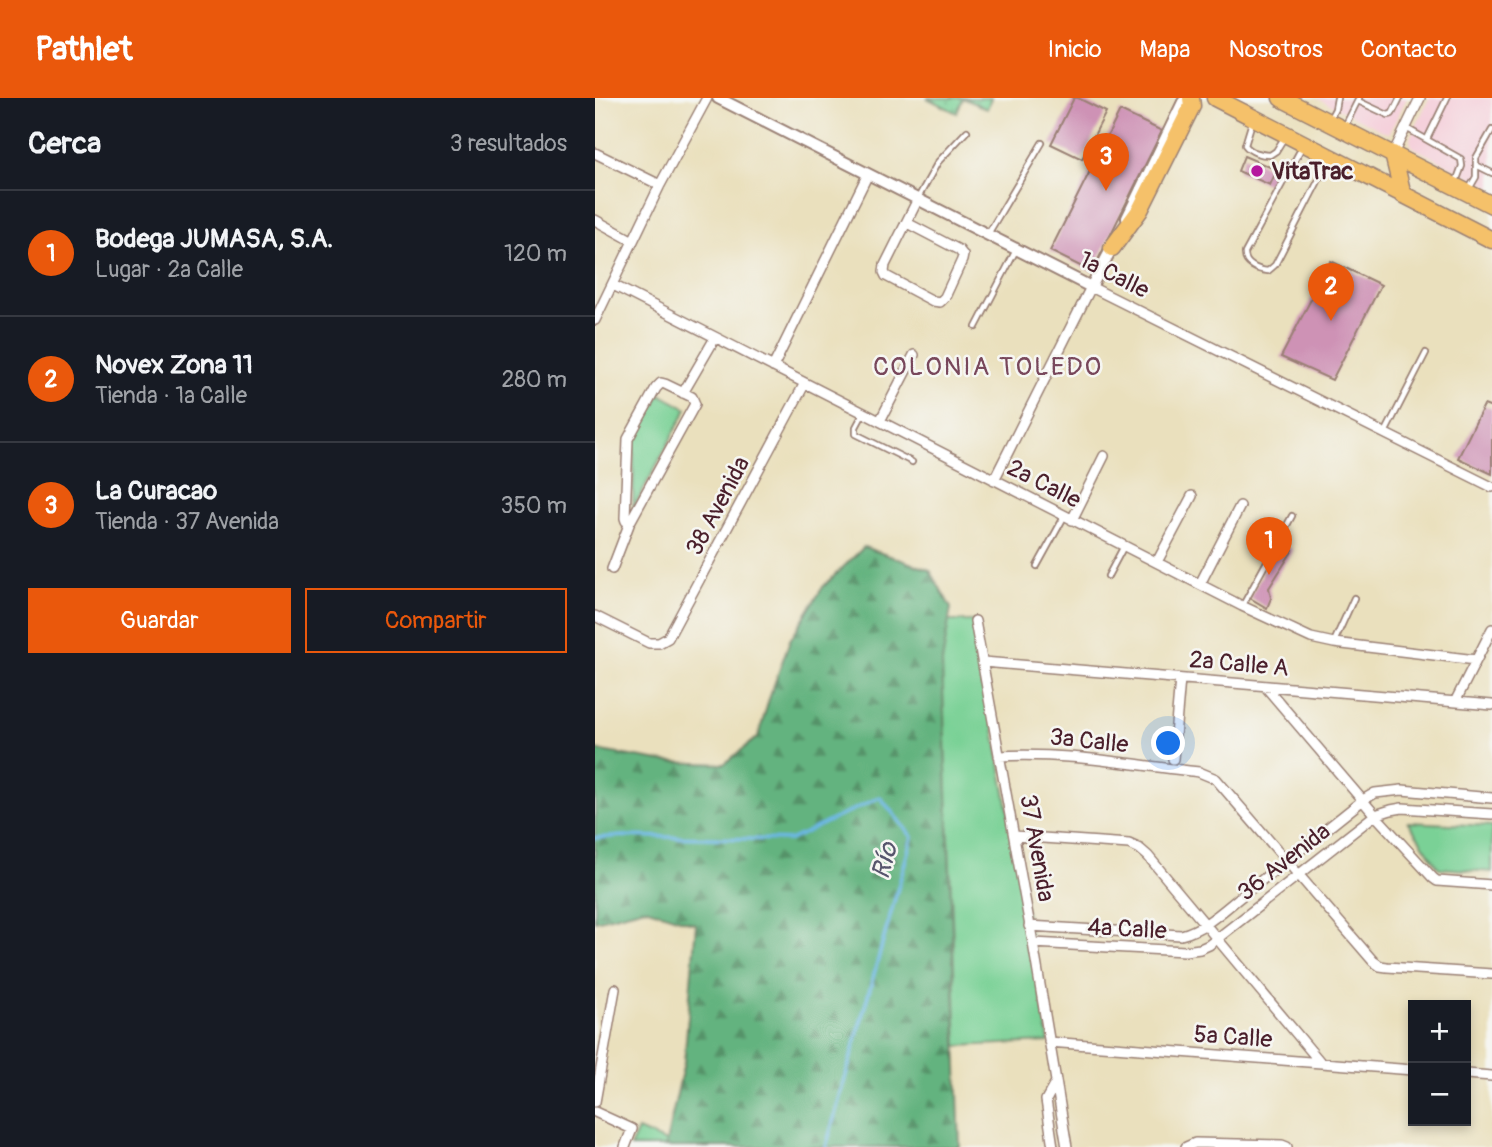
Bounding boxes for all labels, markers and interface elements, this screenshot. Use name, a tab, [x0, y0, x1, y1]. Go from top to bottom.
text: Pathlet	[35, 29, 132, 70]
text: Inicio	[1048, 35, 1102, 64]
text: Mapa	[1140, 35, 1191, 64]
text: Nosotros	[1229, 35, 1323, 64]
text: Contacto	[1361, 35, 1457, 64]
text: Cerca	[28, 125, 101, 162]
text: 3 resultados	[450, 129, 567, 158]
pin: 3	[1083, 133, 1129, 191]
place label: VitaTrac	[1271, 157, 1354, 186]
marker: VitaTrac	[1249, 163, 1265, 179]
text: Bodega JUMASA, S.A.	[95, 223, 333, 255]
text: 1	[47, 239, 56, 268]
text: 120 m	[504, 239, 567, 268]
street label: 1a Calle	[1074, 245, 1154, 305]
text: Lugar · 2a Calle	[95, 255, 243, 284]
pin: 2	[1308, 263, 1354, 321]
text: Novex Zona 11	[95, 349, 253, 381]
district label: COLONIA TOLEDO	[873, 351, 1103, 383]
text: 2	[45, 365, 57, 394]
text: 280 m	[501, 365, 567, 394]
text: Tienda · 1a Calle	[95, 381, 247, 410]
street label: 38 Avenida	[680, 452, 756, 560]
street label: 2a Calle	[1002, 453, 1086, 515]
text: La Curacao	[95, 475, 217, 507]
text: 3	[45, 491, 57, 520]
text: 350 m	[501, 491, 567, 520]
text: Tienda · 37 Avenida	[95, 507, 279, 536]
pin: 1	[1246, 517, 1292, 575]
button: Guardar	[28, 588, 291, 653]
button: Compartir	[305, 588, 567, 653]
street label: 2a Calle A	[1188, 645, 1290, 683]
street label: 3a Calle	[1048, 722, 1130, 760]
your location	[1151, 726, 1185, 760]
street label: 37 Avenida	[1013, 792, 1061, 904]
street label: 36 Avenida	[1232, 817, 1336, 907]
water label: Río	[865, 837, 906, 883]
street label: 4a Calle	[1087, 912, 1168, 946]
map controls	[1408, 1000, 1471, 1126]
button: +	[1408, 1000, 1471, 1063]
street label: 5a Calle	[1193, 1020, 1273, 1054]
button: −	[1408, 1063, 1471, 1126]

